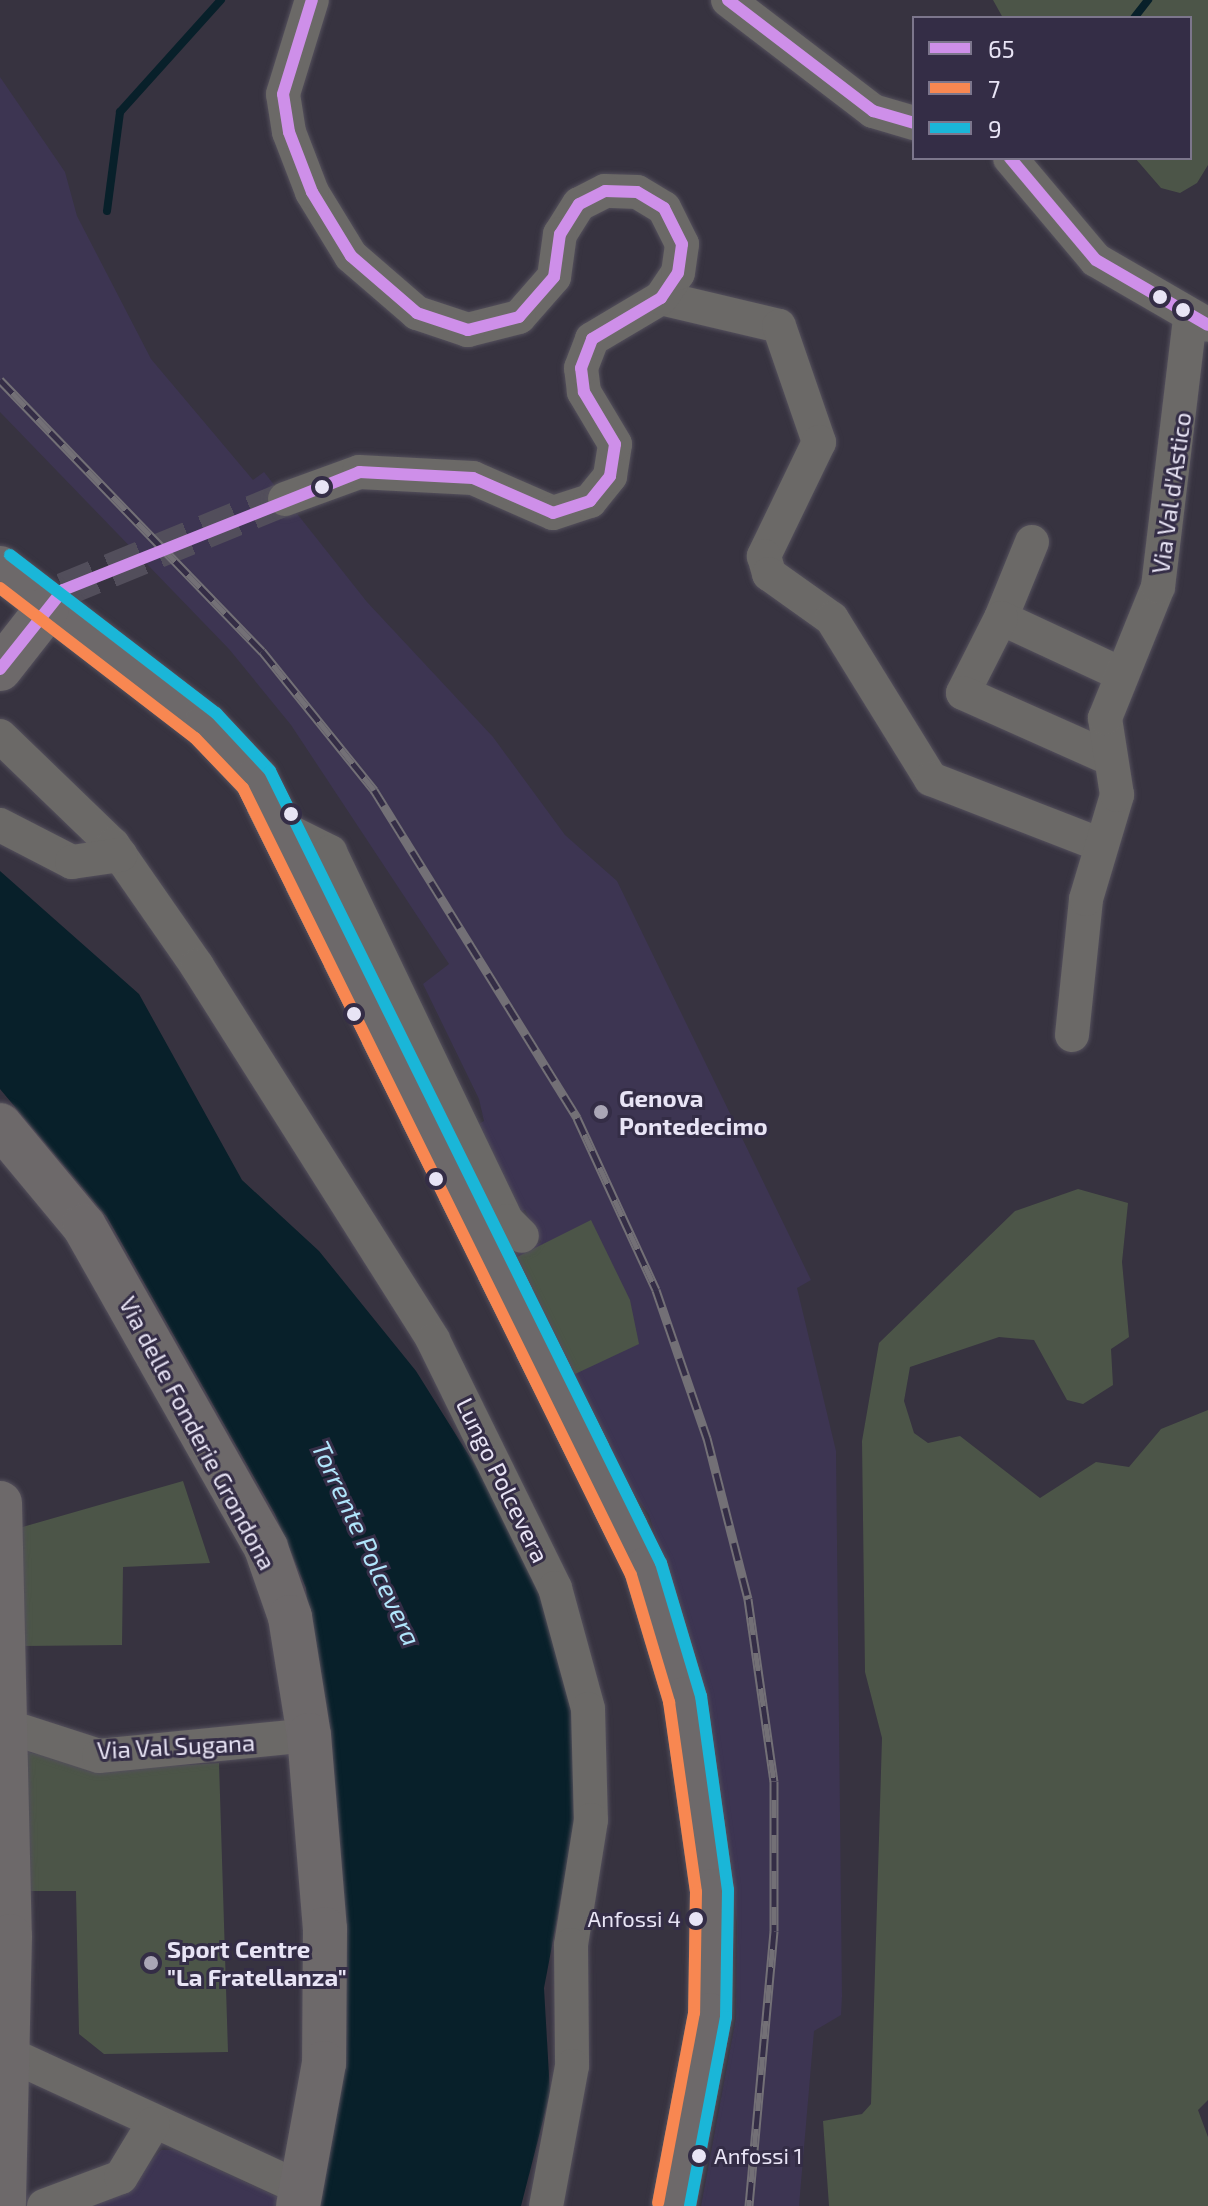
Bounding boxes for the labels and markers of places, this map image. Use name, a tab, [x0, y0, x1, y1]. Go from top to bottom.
unlabelled marker	[1152, 289, 1168, 305]
unlabelled marker	[1175, 302, 1191, 318]
unlabelled marker	[314, 479, 330, 495]
unlabelled marker	[283, 806, 299, 822]
unlabelled marker	[346, 1006, 362, 1022]
place label: Genova Pontedecimo	[619, 1084, 768, 1140]
marker: Genova Pontedecimo	[590, 1101, 612, 1123]
unlabelled marker	[428, 1171, 444, 1187]
place label: Anfossi 4	[588, 1906, 681, 1932]
marker: Anfossi 4	[688, 1911, 704, 1927]
place label: Sport Centre "La Fratellanza"	[167, 1935, 347, 1991]
marker: Sport Centre "La Fratellanza"	[142, 1954, 160, 1972]
place label: Anfossi 1	[714, 2143, 803, 2169]
marker: Anfossi 1	[691, 2148, 707, 2164]

